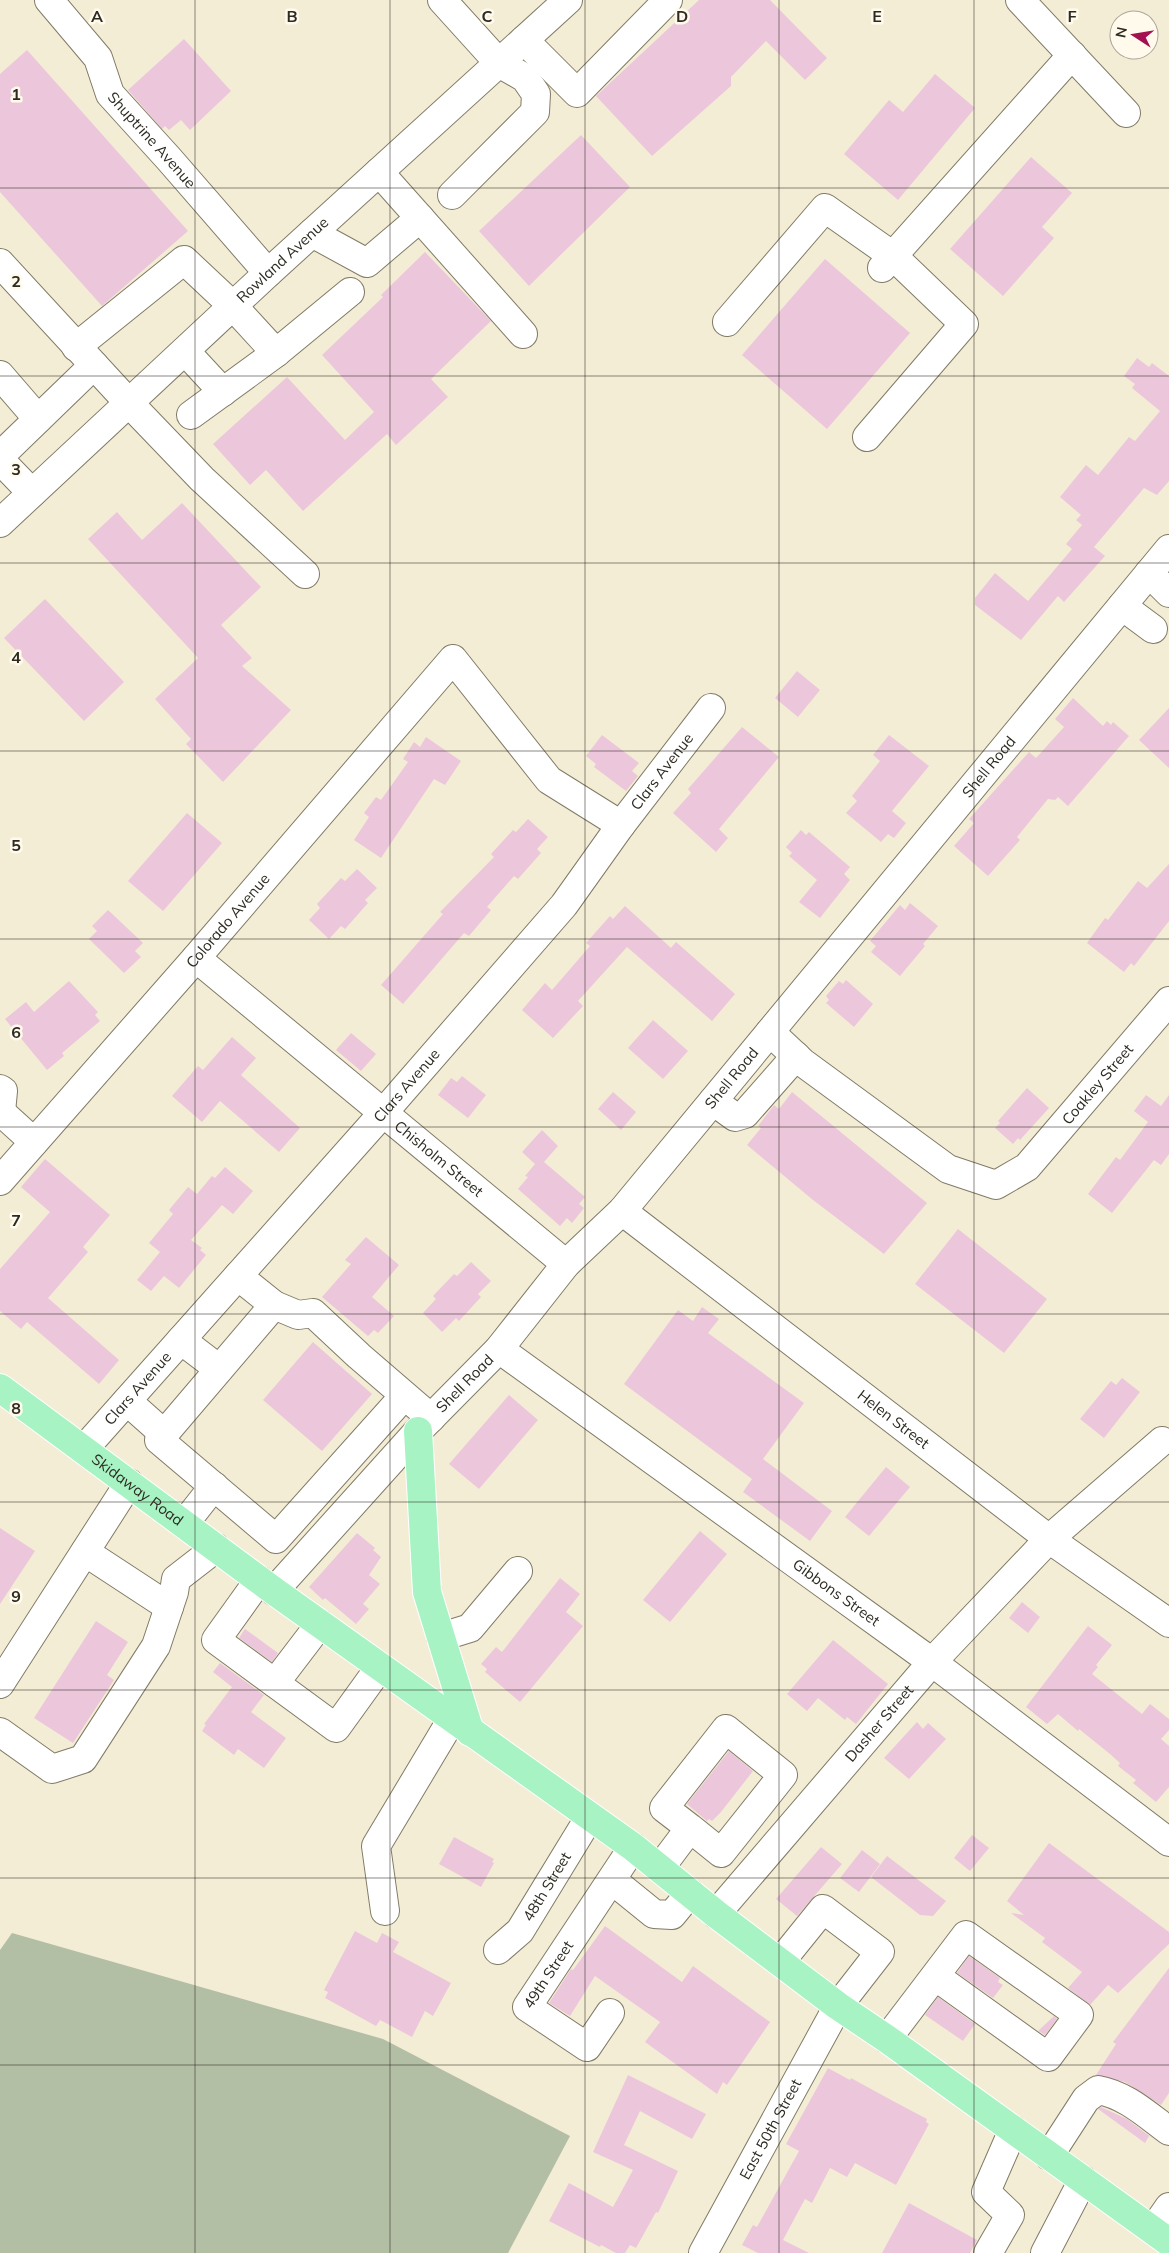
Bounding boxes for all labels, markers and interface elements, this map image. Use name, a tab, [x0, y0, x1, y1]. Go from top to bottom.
text: A	[91, 6, 103, 26]
text: B	[286, 6, 298, 26]
text: C	[482, 6, 493, 26]
text: D	[676, 6, 688, 26]
text: E	[872, 6, 882, 26]
text: F	[1067, 6, 1077, 26]
north arrow	[1109, 10, 1159, 60]
text: N	[1111, 25, 1131, 39]
text: 1	[11, 84, 21, 104]
street label: Shuptrine Avenue	[104, 88, 200, 192]
street label: Rowland Avenue	[232, 213, 332, 307]
text: 2	[11, 271, 21, 291]
text: 3	[11, 459, 21, 479]
text: 4	[11, 647, 21, 667]
street label: Clars Avenue	[626, 729, 697, 814]
street label: Shell Road	[958, 732, 1020, 801]
text: 5	[11, 835, 21, 855]
street label: Colorado Avenue	[182, 869, 274, 972]
text: 6	[11, 1022, 21, 1042]
street label: Coakley Street	[1057, 1040, 1137, 1128]
street label: Shell Road	[700, 1043, 762, 1113]
street label: Clars Avenue	[369, 1044, 444, 1126]
street label: Chisholm Street	[391, 1116, 487, 1201]
text: 7	[11, 1210, 21, 1230]
street label: Clars Avenue	[100, 1348, 175, 1429]
street label: Shell Road	[432, 1350, 497, 1416]
street label: Helen Street	[854, 1385, 933, 1453]
text: 8	[11, 1398, 21, 1418]
street label: Skidaway Road	[88, 1449, 187, 1530]
street label: Gibbons Street	[789, 1554, 884, 1630]
text: 9	[11, 1586, 21, 1606]
street label: Dasher Street	[841, 1681, 917, 1766]
street label: 48th Street	[518, 1848, 575, 1924]
street label: 49th Street	[519, 1937, 577, 2012]
street label: East 50th Street	[735, 2075, 805, 2183]

